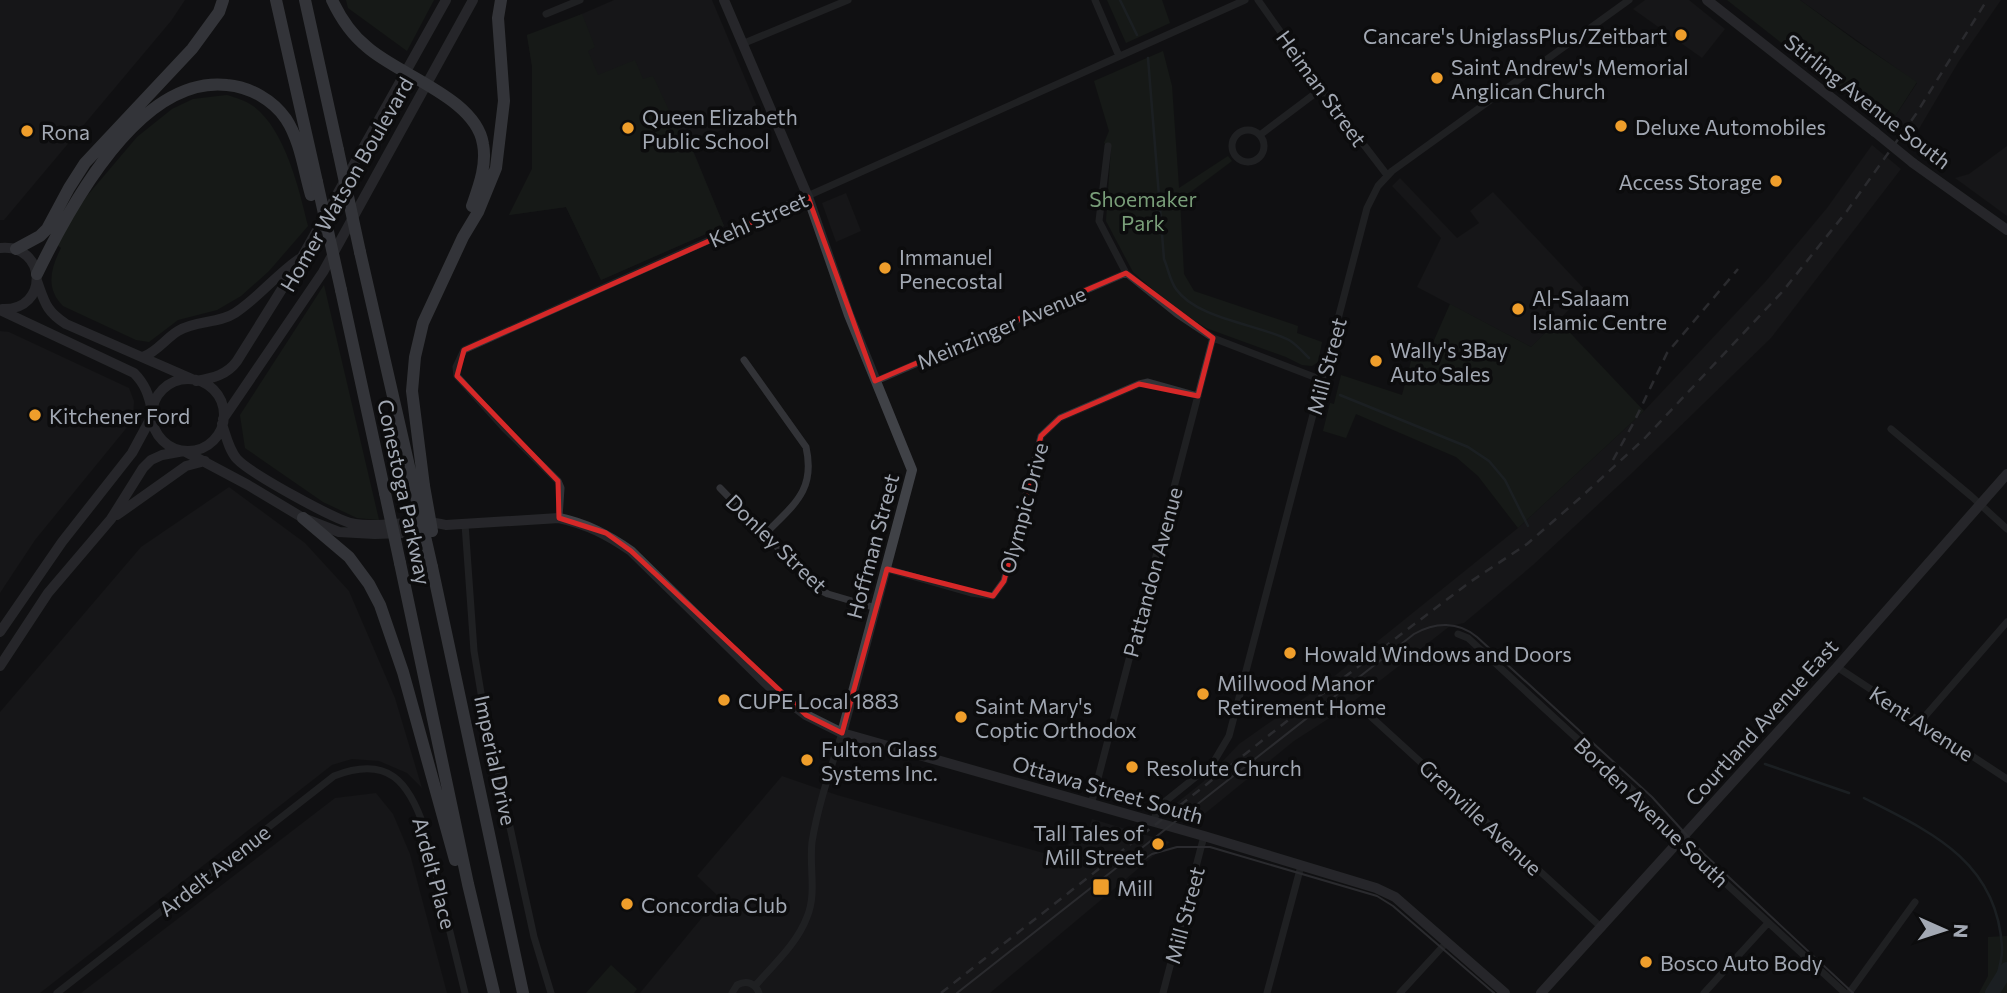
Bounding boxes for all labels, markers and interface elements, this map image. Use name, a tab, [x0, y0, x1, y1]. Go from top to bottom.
place label: Cancare's UniglassPlus/Zeitbart	[1363, 23, 1667, 48]
street label: Heiman Street	[1272, 25, 1372, 151]
marker: Cancare's UniglassPlus/Zeitbart	[1673, 27, 1689, 43]
street label: Stirling Avenue South	[1780, 28, 1956, 174]
place label: Saint Andrew's Memorial Anglican Church	[1451, 54, 1689, 103]
marker: Saint Andrew's Memorial Anglican Church	[1429, 70, 1445, 86]
street label: Homer Watson Boulevard	[274, 72, 418, 296]
place label: Queen Elizabeth Public School	[642, 104, 798, 153]
place label: Deluxe Automobiles	[1635, 114, 1826, 139]
marker: Deluxe Automobiles	[1613, 118, 1629, 134]
place label: Rona	[41, 119, 90, 144]
marker: Queen Elizabeth Public School	[620, 120, 636, 136]
marker: Rona	[19, 123, 35, 139]
place label: Access Storage	[1619, 169, 1762, 194]
marker: Access Storage	[1768, 173, 1784, 189]
street label: Kehl Street	[705, 186, 811, 252]
park label: Shoemaker Park	[1089, 186, 1197, 235]
place label: Immanuel Penecostal	[899, 244, 1003, 293]
marker: Immanuel Penecostal	[877, 260, 893, 276]
street label: Meinzinger Avenue	[913, 280, 1089, 374]
place label: Al-Salaam Islamic Centre	[1532, 285, 1667, 334]
marker: Al-Salaam Islamic Centre	[1510, 301, 1526, 317]
street label: Mill Street	[1301, 315, 1351, 417]
place label: Wally's 3Bay Auto Sales	[1390, 337, 1508, 386]
marker: Wally's 3Bay Auto Sales	[1368, 353, 1384, 369]
street label: Conestoga Parkway	[373, 397, 437, 587]
place label: Kitchener Ford	[49, 403, 190, 428]
marker: Kitchener Ford	[27, 407, 43, 423]
street label: Olympic Drive	[994, 440, 1052, 576]
street label: Hoffman Street	[841, 471, 903, 621]
street label: Pattandon Avenue	[1117, 484, 1187, 660]
street label: Donley Street	[721, 489, 833, 597]
street label: Courtland Avenue East	[1680, 633, 1842, 811]
place label: Howald Windows and Doors	[1304, 641, 1572, 666]
marker: Howald Windows and Doors	[1282, 645, 1298, 661]
place label: Millwood Manor Retirement Home	[1217, 670, 1386, 719]
street label: Kent Avenue	[1865, 680, 1979, 766]
marker: Millwood Manor Retirement Home	[1195, 686, 1211, 702]
place label: CUPE Local 1883	[738, 688, 899, 713]
marker: CUPE Local 1883	[716, 692, 732, 708]
street label: Imperial Drive	[470, 693, 522, 827]
place label: Saint Mary's Coptic Orthodox	[975, 693, 1137, 742]
marker: Saint Mary's Coptic Orthodox	[953, 709, 969, 725]
street label: Borden Avenue South	[1570, 732, 1734, 892]
place label: Fulton Glass Systems Inc.	[821, 736, 938, 785]
street label: Ottawa Street South	[1010, 750, 1206, 828]
marker: Fulton Glass Systems Inc.	[799, 752, 815, 768]
street label: Grenville Avenue	[1415, 754, 1547, 880]
place label: Resolute Church	[1146, 755, 1302, 780]
marker: Resolute Church	[1124, 759, 1140, 775]
street label: Ardelt Place	[408, 814, 462, 932]
street label: Ardelt Avenue	[154, 819, 274, 921]
place label: Tall Tales of Mill Street	[1033, 820, 1145, 869]
marker: Tall Tales of Mill Street	[1150, 836, 1166, 852]
street label: Mill Street	[1159, 864, 1209, 966]
place label: Mill	[1117, 875, 1153, 900]
marker: Mill	[1091, 877, 1111, 897]
place label: Concordia Club	[641, 892, 787, 917]
north arrow	[1909, 895, 1979, 965]
marker: Concordia Club	[619, 896, 635, 912]
text: N	[1950, 923, 1973, 939]
place label: Bosco Auto Body	[1660, 950, 1823, 975]
marker: Bosco Auto Body	[1638, 954, 1654, 970]

